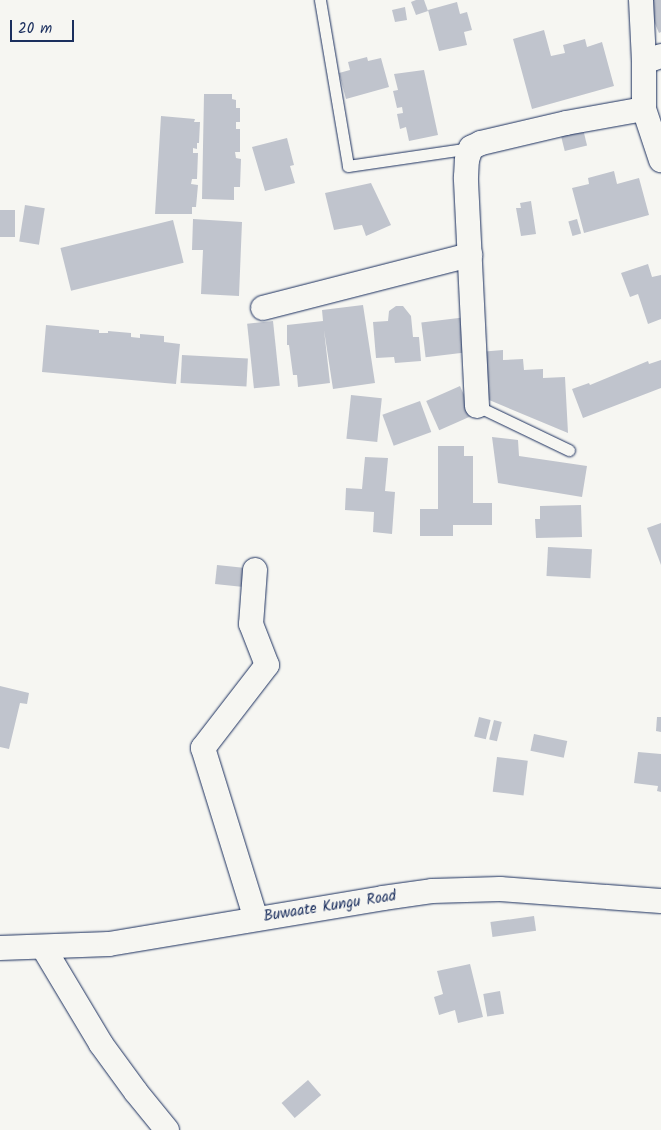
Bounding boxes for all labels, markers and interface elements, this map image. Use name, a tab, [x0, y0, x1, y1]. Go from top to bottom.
scale bar	[12, 10, 76, 42]
text: 20 m	[18, 17, 52, 41]
street label: Buwaate Kungu Road	[262, 888, 398, 926]

